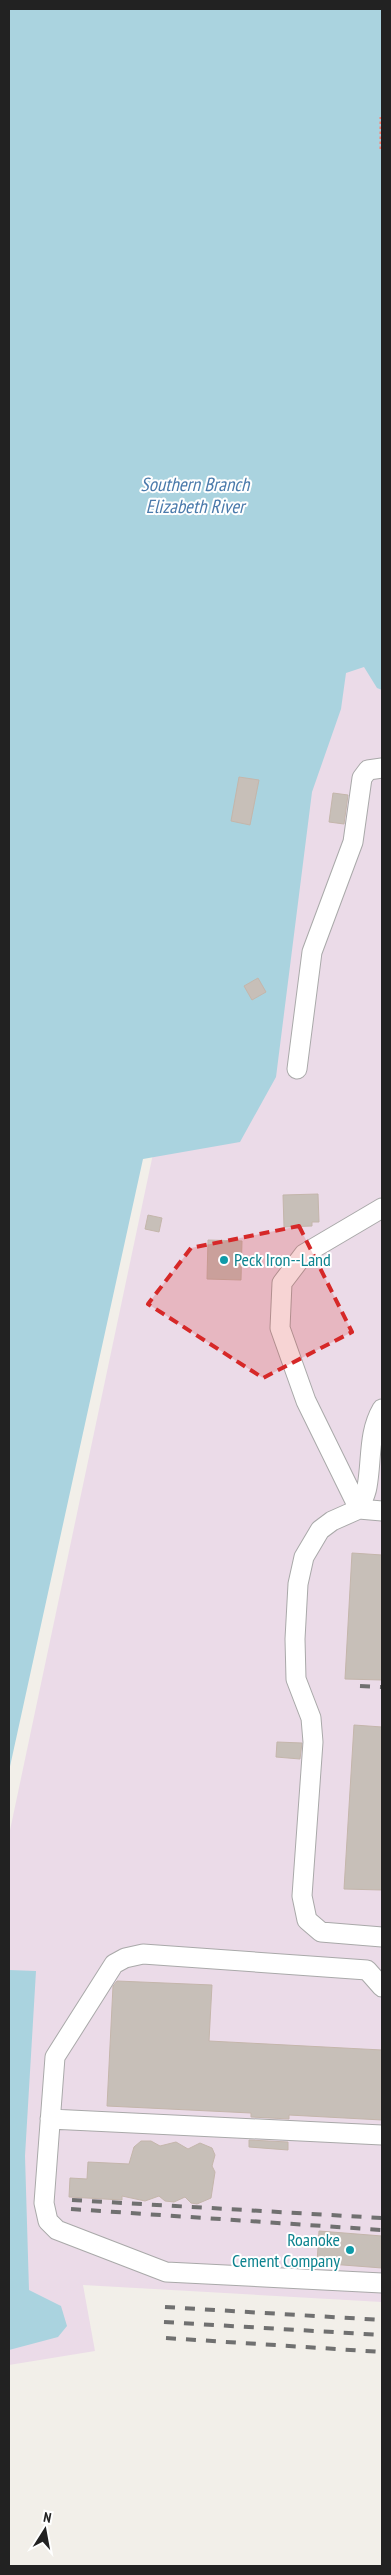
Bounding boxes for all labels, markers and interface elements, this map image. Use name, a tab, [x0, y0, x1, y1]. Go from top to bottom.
water label: Southern Branch Elizabeth River	[141, 472, 251, 518]
place label: Peck Iron--Land	[234, 1248, 331, 1271]
marker: Peck Iron--Land	[218, 1254, 230, 1266]
place label: Roanoke Cement Company	[232, 2228, 340, 2272]
marker: Roanoke Cement Company	[344, 2244, 356, 2256]
north arrow	[20, 2505, 70, 2555]
text: N	[42, 2508, 53, 2527]

